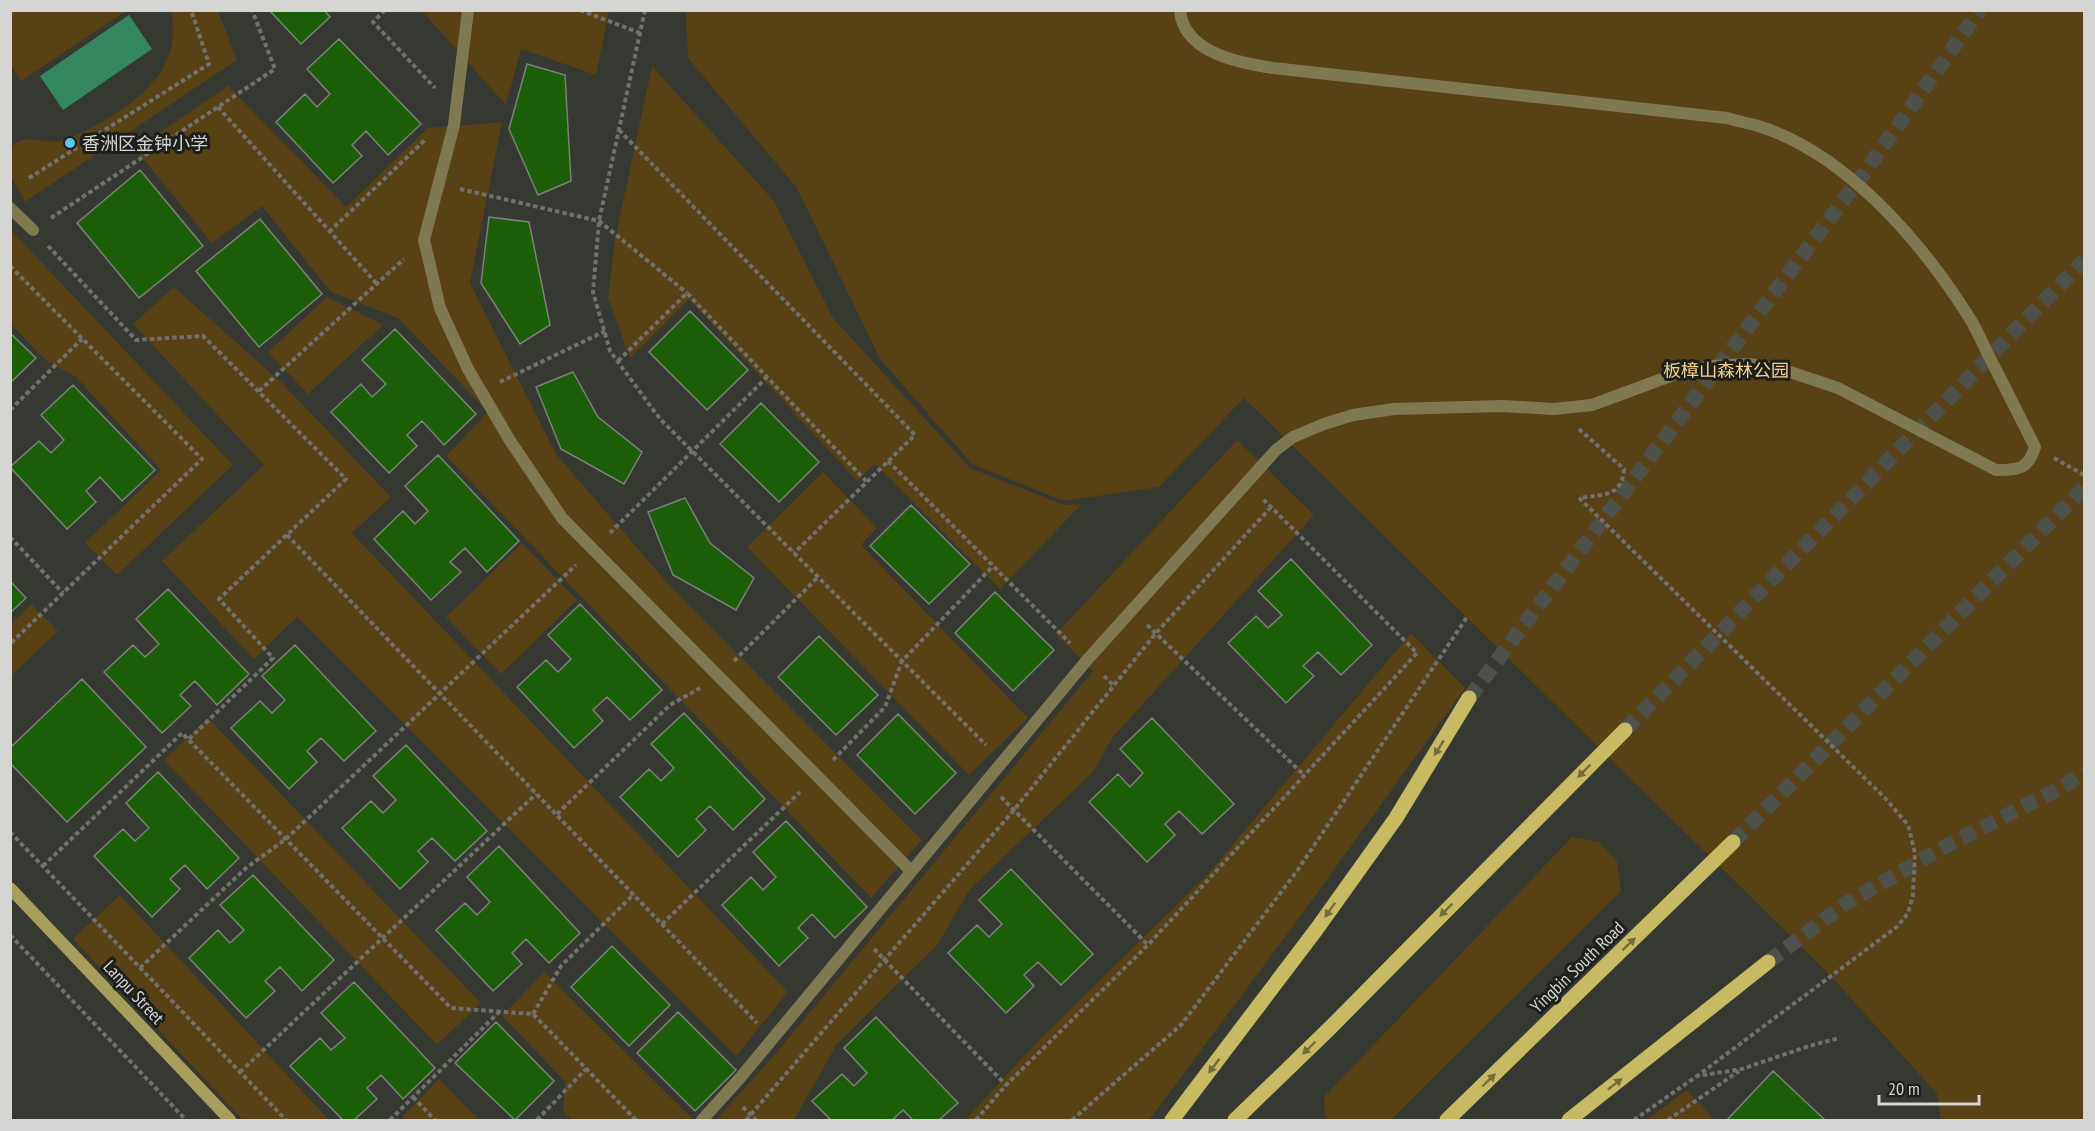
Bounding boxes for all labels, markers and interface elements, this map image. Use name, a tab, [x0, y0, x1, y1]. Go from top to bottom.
place label: 香洲区金钟小学	[82, 132, 208, 155]
marker: 香洲区金钟小学	[63, 136, 77, 150]
park label: 板樟山森林公园	[1663, 359, 1789, 382]
one-way arrow	[1433, 740, 1444, 756]
one-way arrow	[1577, 764, 1591, 778]
one-way arrow	[1325, 902, 1337, 917]
one-way arrow	[1440, 902, 1454, 916]
street label: Yingbin South Road	[1525, 916, 1629, 1018]
one-way arrow	[1621, 937, 1635, 951]
street label: Lanpu Street	[99, 955, 169, 1029]
one-way arrow	[1302, 1041, 1317, 1054]
one-way arrow	[1207, 1058, 1220, 1074]
scale bar	[1879, 1068, 1980, 1106]
one-way arrow	[1482, 1073, 1496, 1087]
one-way arrow	[1607, 1077, 1623, 1090]
text: 20 m	[1888, 1077, 1920, 1100]

